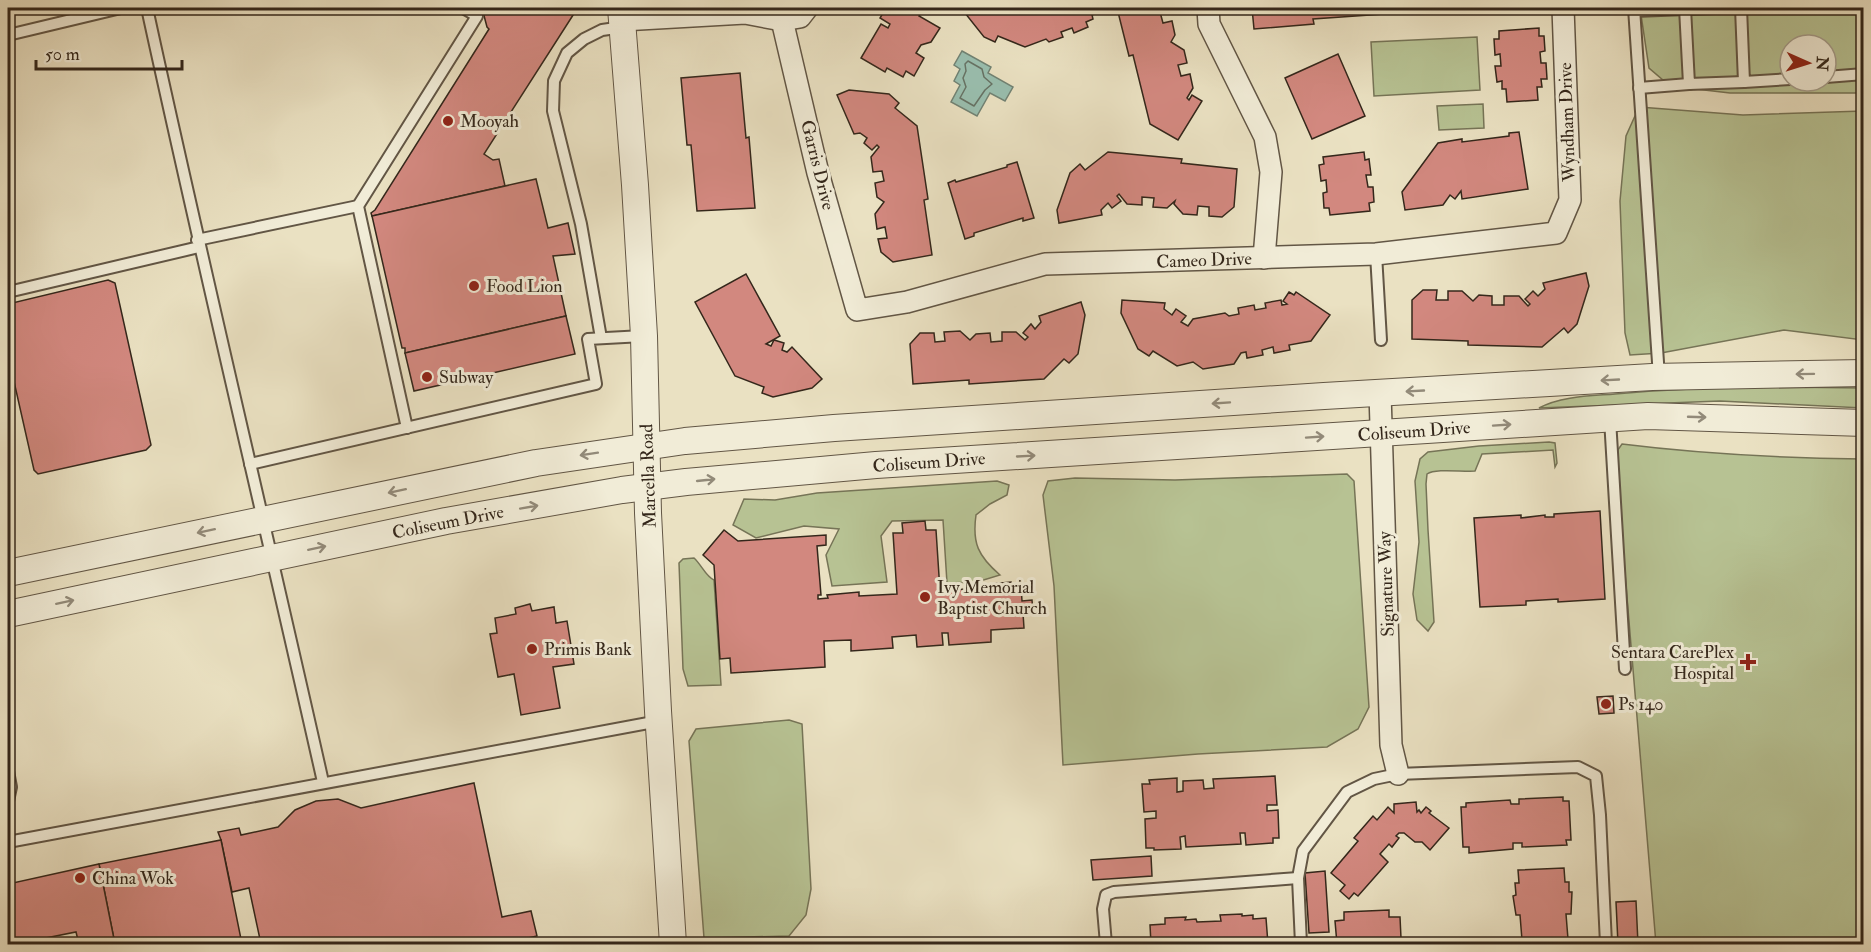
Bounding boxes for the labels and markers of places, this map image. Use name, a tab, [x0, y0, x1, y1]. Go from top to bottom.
place label: Mooyah	[460, 110, 520, 133]
marker: Mooyah	[441, 114, 455, 128]
place label: Food Lion	[486, 275, 563, 298]
marker: Food Lion	[467, 279, 481, 293]
place label: Subway	[439, 366, 494, 389]
marker: Subway	[420, 370, 434, 384]
place label: Ivy Memorial Baptist Church	[937, 576, 1047, 620]
marker: Ivy Memorial Baptist Church	[918, 590, 932, 604]
place label: Primis Bank	[544, 638, 632, 661]
place label: Sentara CarePlex Hospital	[1611, 641, 1734, 685]
marker: Primis Bank	[525, 642, 539, 656]
marker: Sentara CarePlex Hospital	[1739, 653, 1757, 671]
place label: Ps 140	[1618, 693, 1664, 716]
marker: Ps 140	[1599, 697, 1613, 711]
place label: China Wok	[92, 867, 174, 890]
marker: China Wok	[73, 871, 87, 885]

